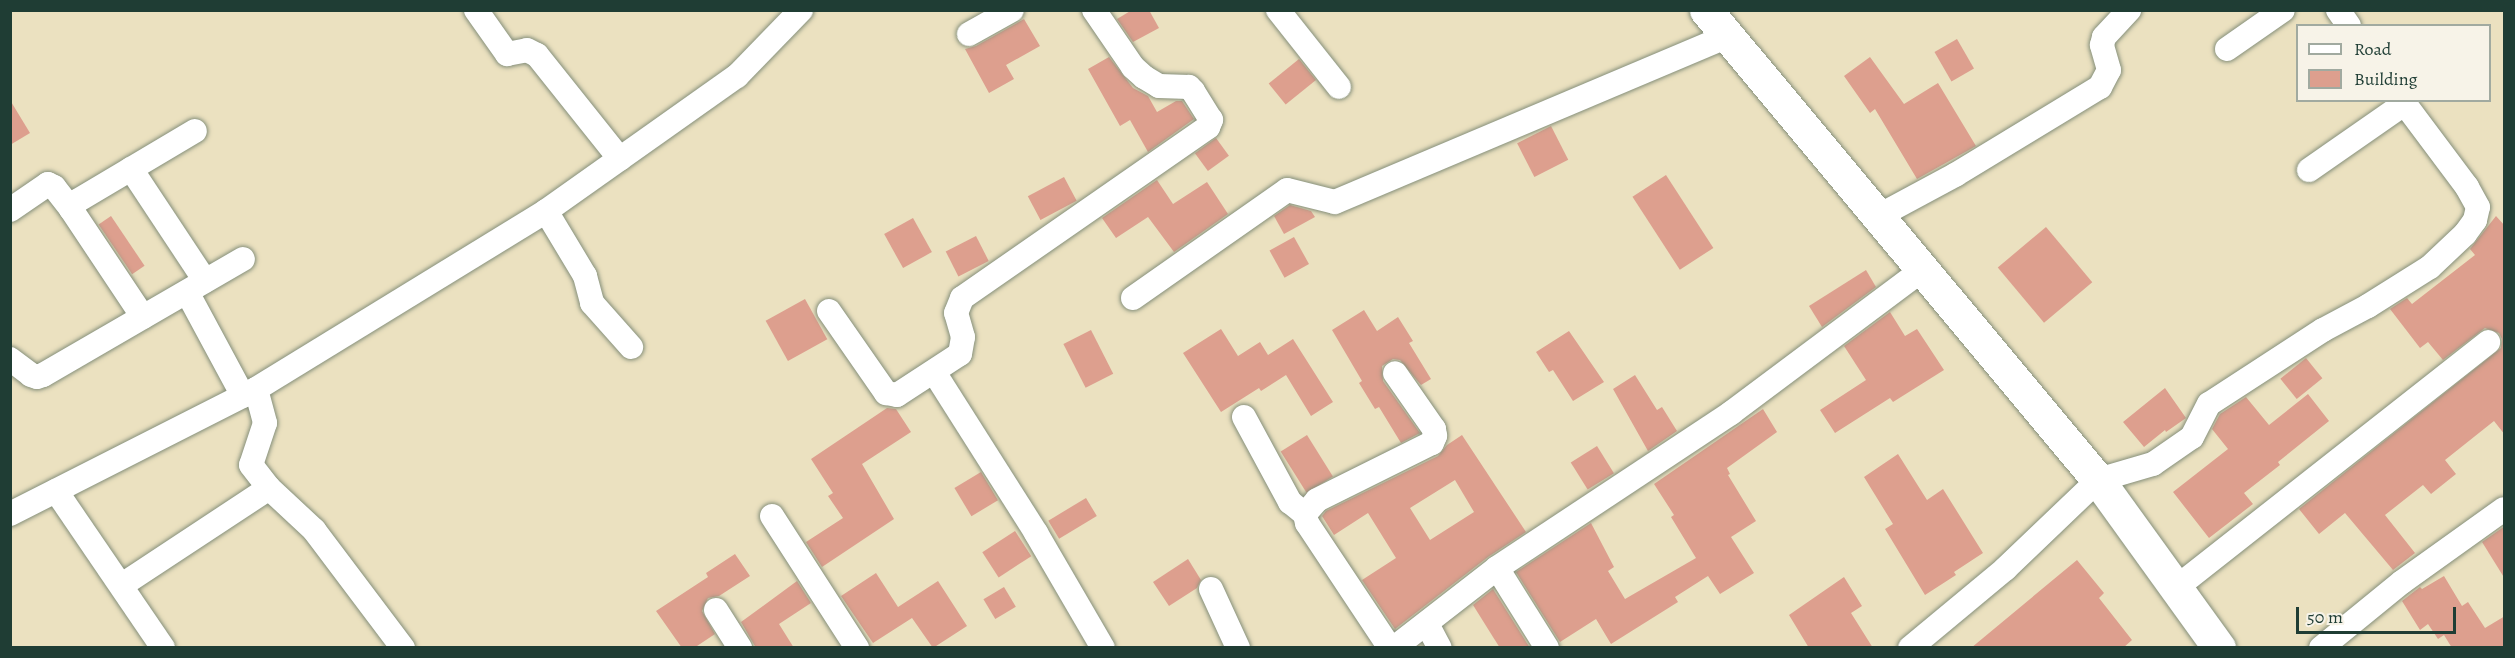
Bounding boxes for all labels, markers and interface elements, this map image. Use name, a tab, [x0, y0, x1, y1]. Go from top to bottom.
legend	[2296, 24, 2491, 102]
text: Road	[2354, 37, 2391, 61]
text: Building	[2354, 67, 2418, 91]
scale bar	[2299, 595, 2460, 633]
text: 50 m	[2307, 605, 2343, 629]

